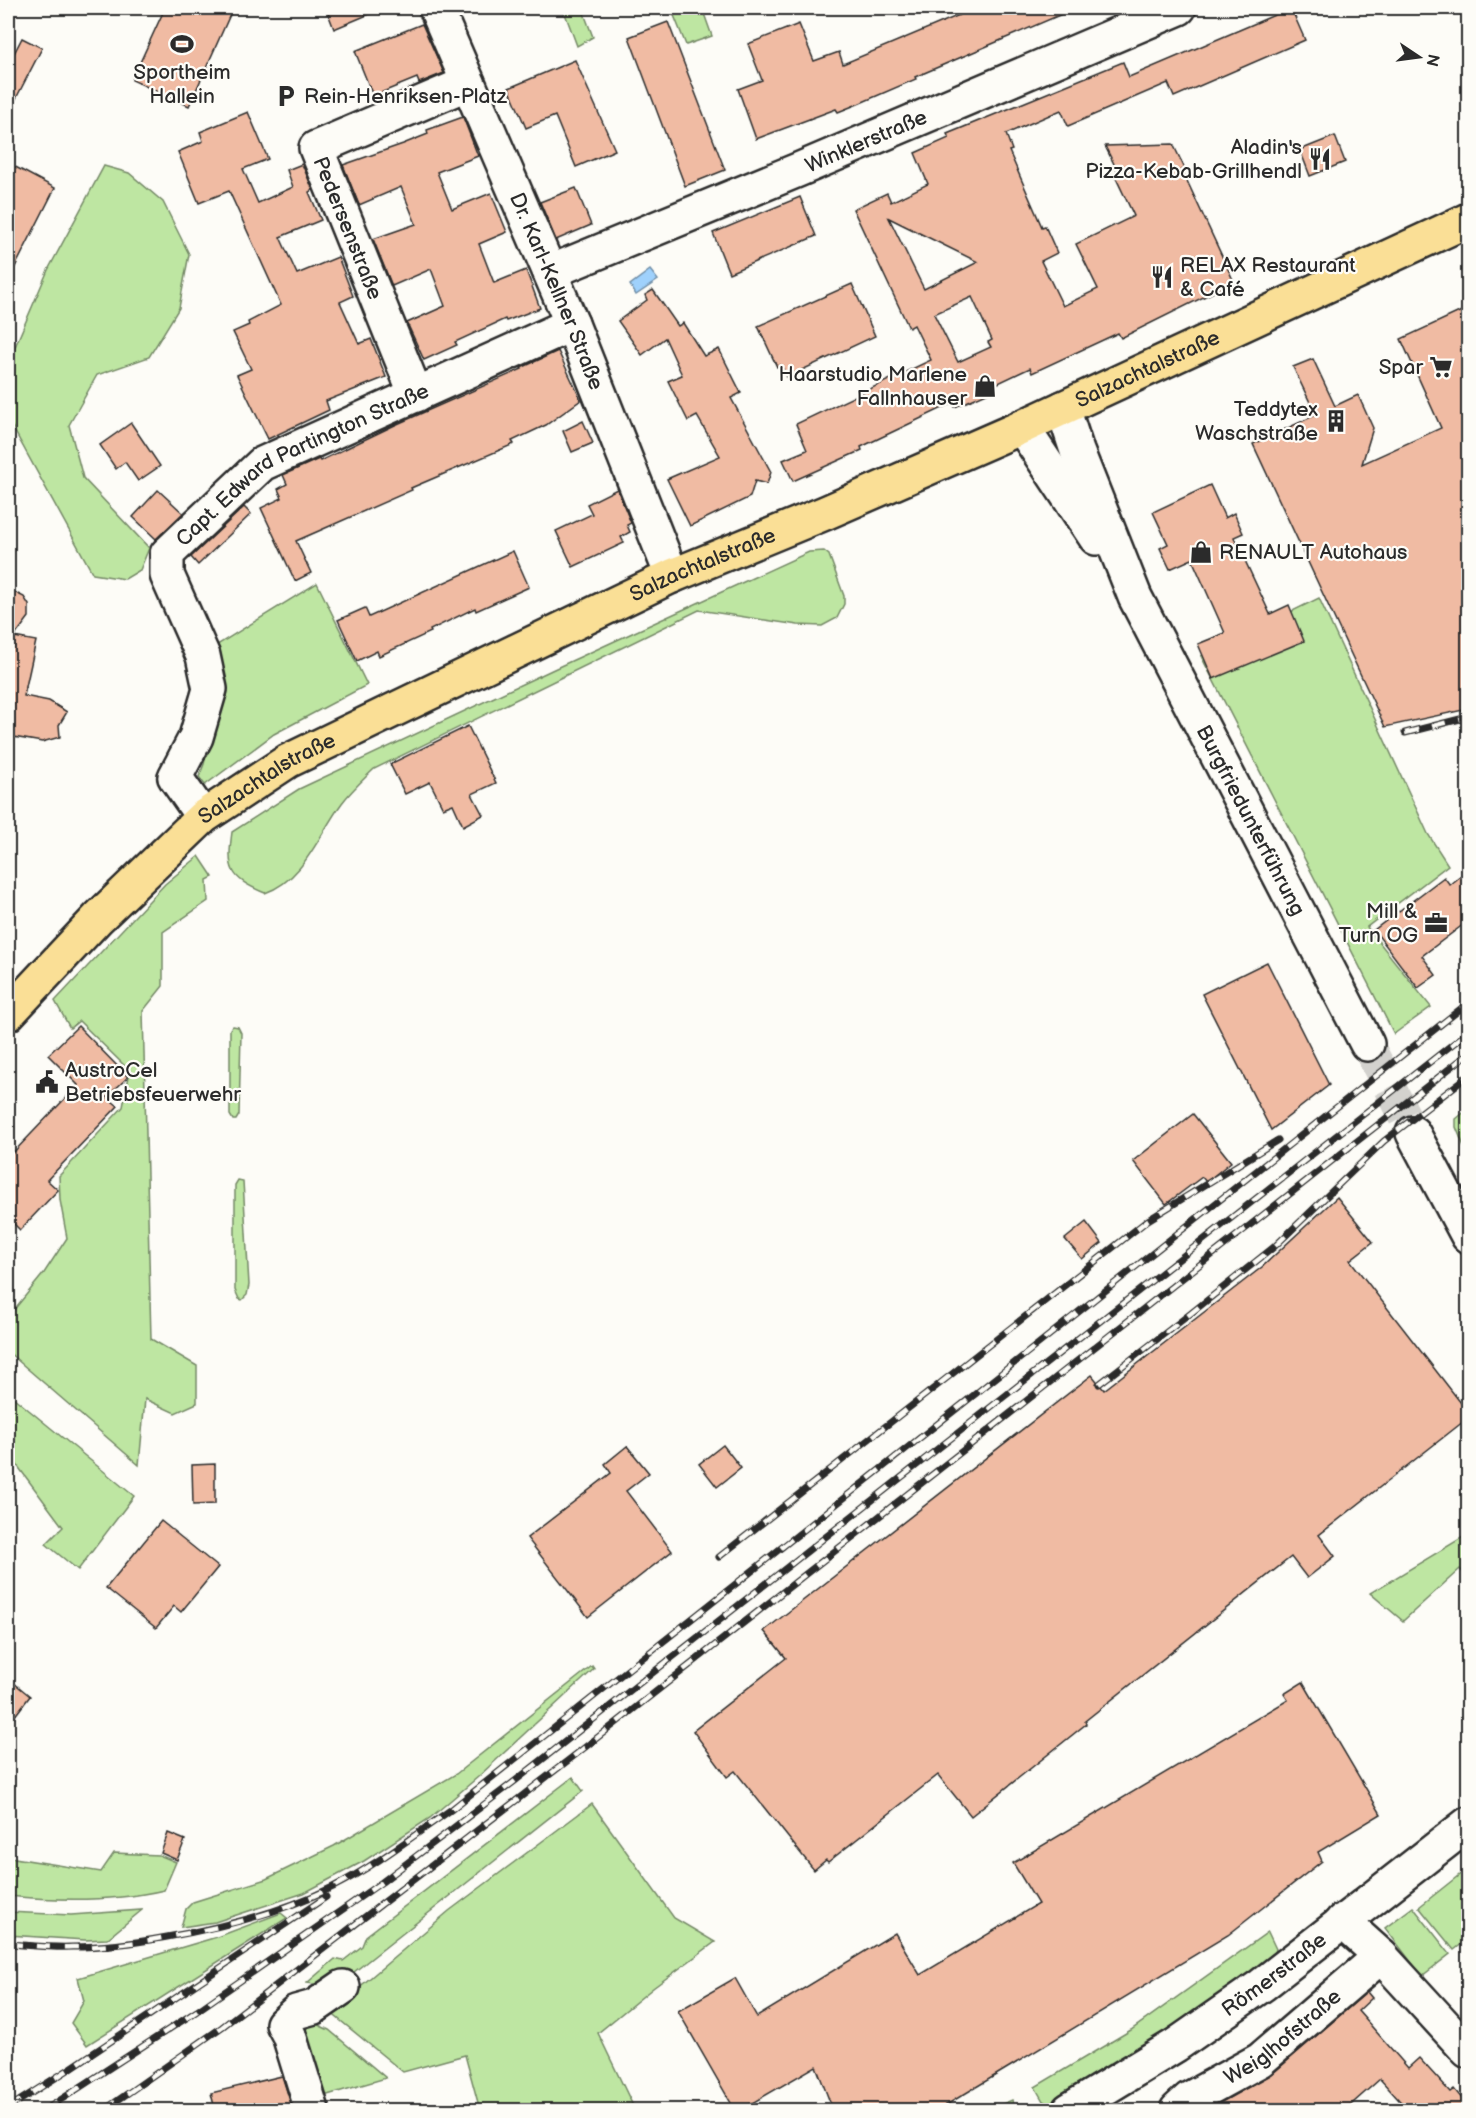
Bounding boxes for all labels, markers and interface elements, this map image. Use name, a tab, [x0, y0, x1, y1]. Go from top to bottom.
north arrow	[1389, 27, 1449, 87]
sports icon: Sportheim Hallein	[169, 31, 195, 57]
text: N	[1422, 52, 1443, 68]
place label: Sportheim Hallein	[133, 60, 231, 109]
parking icon: Rein-Henriksen-Platz	[273, 83, 299, 109]
place label: Rein-Henriksen-Platz	[304, 84, 508, 109]
street label: Winklerstraße	[801, 105, 931, 178]
place label: Aladin's Pizza-Kebab-Grillhendl	[1085, 135, 1302, 184]
restaurant icon: Aladin's Pizza-Kebab-Grillhendl	[1307, 146, 1333, 172]
street label: Pedersenstraße	[308, 153, 388, 303]
street label: Dr. Karl-Kellner Straße	[504, 189, 609, 394]
place label: RELAX Restaurant & Café	[1180, 253, 1356, 302]
restaurant icon: RELAX Restaurant & Café	[1149, 264, 1175, 290]
street label: Salzachtalstraße	[1071, 325, 1224, 413]
supermarket icon: Spar	[1428, 354, 1454, 380]
place label: Spar	[1379, 355, 1423, 380]
place label: Haarstudio Marlene Fallnhauser	[778, 362, 967, 411]
shop icon: Haarstudio Marlene Fallnhauser	[972, 373, 998, 399]
street label: Capt. Edward Partington Straße	[171, 378, 433, 552]
place label: Teddytex Waschstraße	[1195, 397, 1318, 446]
building icon: Teddytex Waschstraße	[1323, 408, 1349, 434]
street label: Salzachtalstraße	[626, 523, 779, 607]
shop icon: RENAULT Autohaus	[1188, 539, 1214, 565]
place label: RENAULT Autohaus	[1219, 540, 1408, 565]
street label: Burgfriedunterführung	[1191, 721, 1310, 920]
street label: Salzachtalstraße	[194, 728, 340, 830]
place label: Mill & Turn OG	[1339, 899, 1418, 948]
office icon: Mill & Turn OG	[1423, 910, 1449, 936]
place label: AustroCel Betriebsfeuerwehr	[65, 1058, 241, 1107]
public building icon: AustroCel Betriebsfeuerwehr	[34, 1069, 60, 1095]
street label: Römerstraße	[1217, 1927, 1332, 2022]
street label: Weiglhofstraße	[1220, 1984, 1346, 2090]

